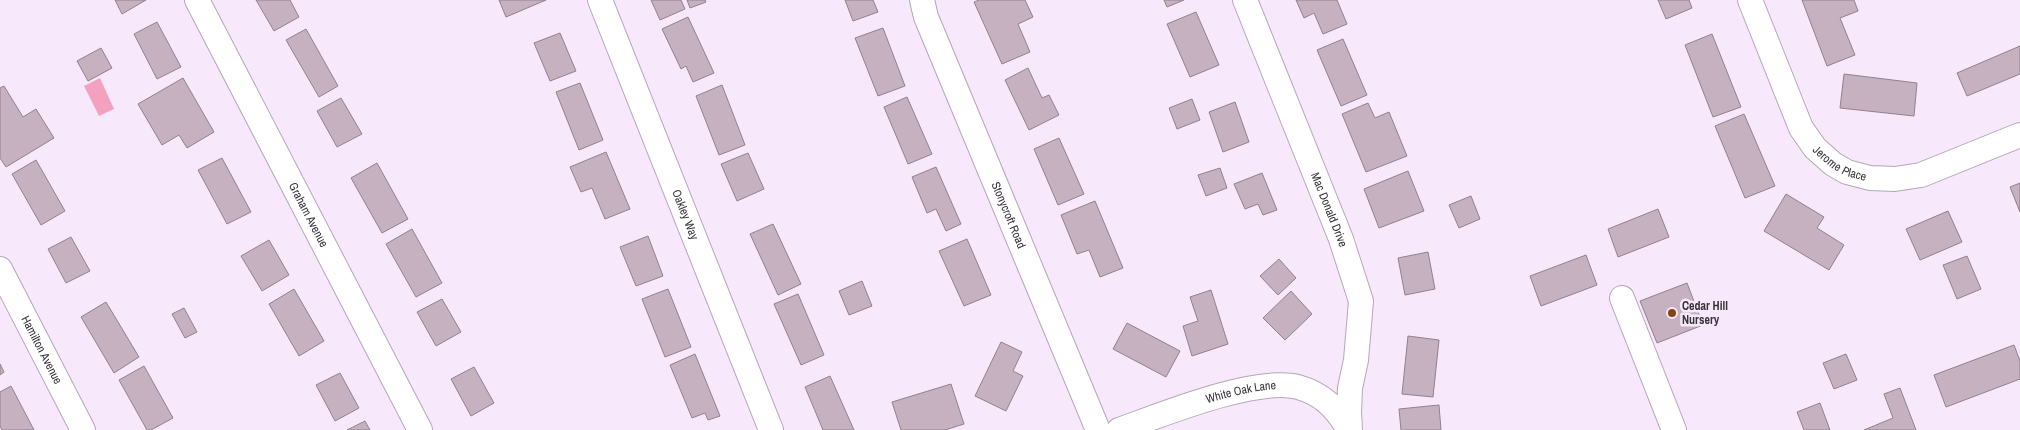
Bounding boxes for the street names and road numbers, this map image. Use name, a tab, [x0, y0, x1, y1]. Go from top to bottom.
street label: Jerome Place	[1809, 142, 1868, 185]
street label: Mac Donald Drive	[1307, 170, 1351, 249]
street label: Stonycroft Road	[988, 179, 1029, 251]
street label: Graham Avenue	[285, 180, 332, 250]
street label: Oakley Way	[668, 187, 703, 242]
street label: Hamilton Avenue	[17, 313, 66, 387]
street label: White Oak Lane	[1204, 377, 1276, 407]

